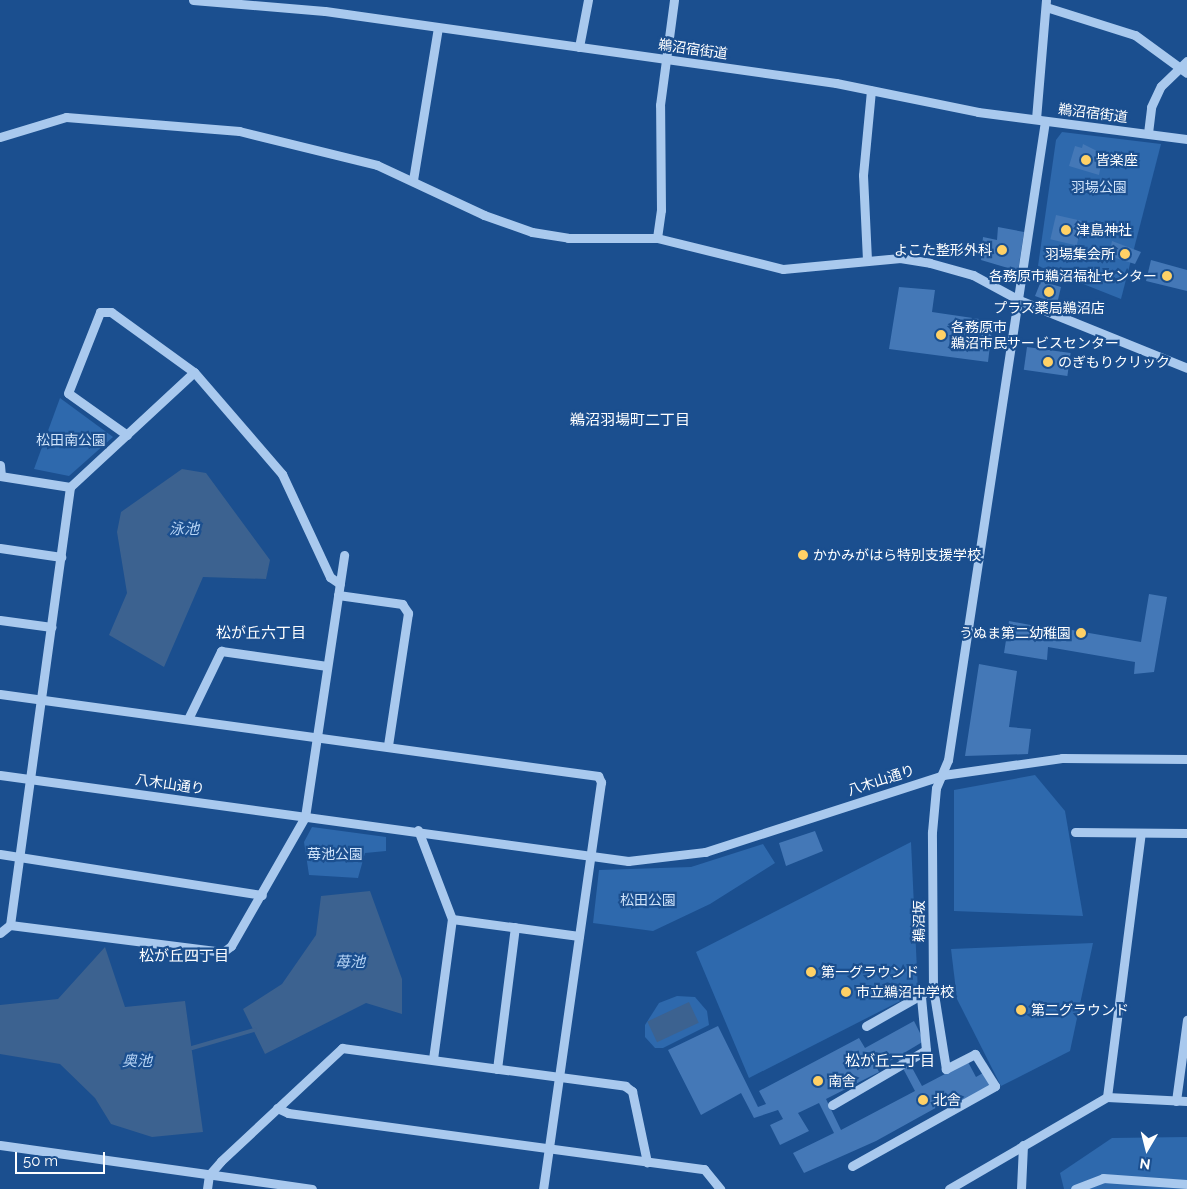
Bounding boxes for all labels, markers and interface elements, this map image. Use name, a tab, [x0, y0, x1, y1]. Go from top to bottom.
street label: 鵜沼宿街道	[657, 36, 729, 62]
street label: 鵜沼宿街道	[1057, 100, 1129, 126]
place label: 皆楽座	[1096, 152, 1138, 168]
marker: 皆楽座	[1080, 154, 1092, 166]
park label: 羽場公園	[1071, 179, 1127, 195]
place label: 津島神社	[1076, 222, 1132, 238]
marker: 津島神社	[1060, 224, 1072, 236]
place label: よこた整形外科	[894, 242, 992, 258]
marker: よこた整形外科	[996, 244, 1008, 256]
place label: 羽場集会所	[1045, 246, 1115, 262]
marker: 羽場集会所	[1119, 248, 1131, 260]
place label: 各務原市鵜沼福祉センター	[989, 268, 1157, 284]
marker: 各務原市鵜沼福祉センター	[1161, 270, 1173, 282]
marker: プラス薬局鵜沼店	[1043, 286, 1055, 298]
place label: プラス薬局鵜沼店	[993, 300, 1105, 316]
place label: 各務原市 鵜沼市民サービスセンター	[951, 319, 1119, 352]
marker: 各務原市 鵜沼市民サービスセンター	[935, 329, 947, 341]
place label: のぎもりクリック	[1058, 354, 1170, 370]
marker: のぎもりクリック	[1042, 356, 1054, 368]
district label: 鵜沼羽場町二丁目	[570, 412, 690, 430]
park label: 松田南公園	[36, 432, 106, 448]
water label: 泳池	[169, 521, 199, 539]
place label: かかみがはら特別支援学校	[813, 547, 981, 563]
marker: かかみがはら特別支援学校	[797, 549, 809, 561]
district label: 松が丘六丁目	[216, 625, 306, 643]
place label: うぬま第二幼稚園	[959, 625, 1071, 641]
marker: うぬま第二幼稚園	[1075, 627, 1087, 639]
street label: 八木山通り	[845, 761, 917, 799]
street label: 八木山通り	[134, 771, 206, 797]
park label: 苺池公園	[307, 846, 363, 862]
park label: 松田公園	[620, 892, 676, 908]
street label: 鵜沼坂	[911, 900, 927, 942]
district label: 松が丘四丁目	[139, 948, 229, 966]
water label: 苺池	[335, 954, 365, 972]
place label: 第一グラウンド	[821, 964, 919, 980]
marker: 第一グラウンド	[805, 966, 817, 978]
place label: 市立鵜沼中学校	[856, 984, 954, 1000]
marker: 市立鵜沼中学校	[840, 986, 852, 998]
place label: 第二グラウンド	[1031, 1002, 1129, 1018]
marker: 第二グラウンド	[1015, 1004, 1027, 1016]
water label: 奥池	[122, 1053, 152, 1071]
district label: 松が丘二丁目	[845, 1053, 935, 1071]
place label: 南舎	[828, 1073, 856, 1089]
marker: 南舎	[812, 1075, 824, 1087]
place label: 北舎	[933, 1092, 961, 1108]
marker: 北舎	[917, 1094, 929, 1106]
north arrow	[1122, 1124, 1172, 1174]
scale bar	[18, 1142, 108, 1174]
text: 50 m	[23, 1152, 58, 1170]
text: N	[1139, 1155, 1151, 1173]

